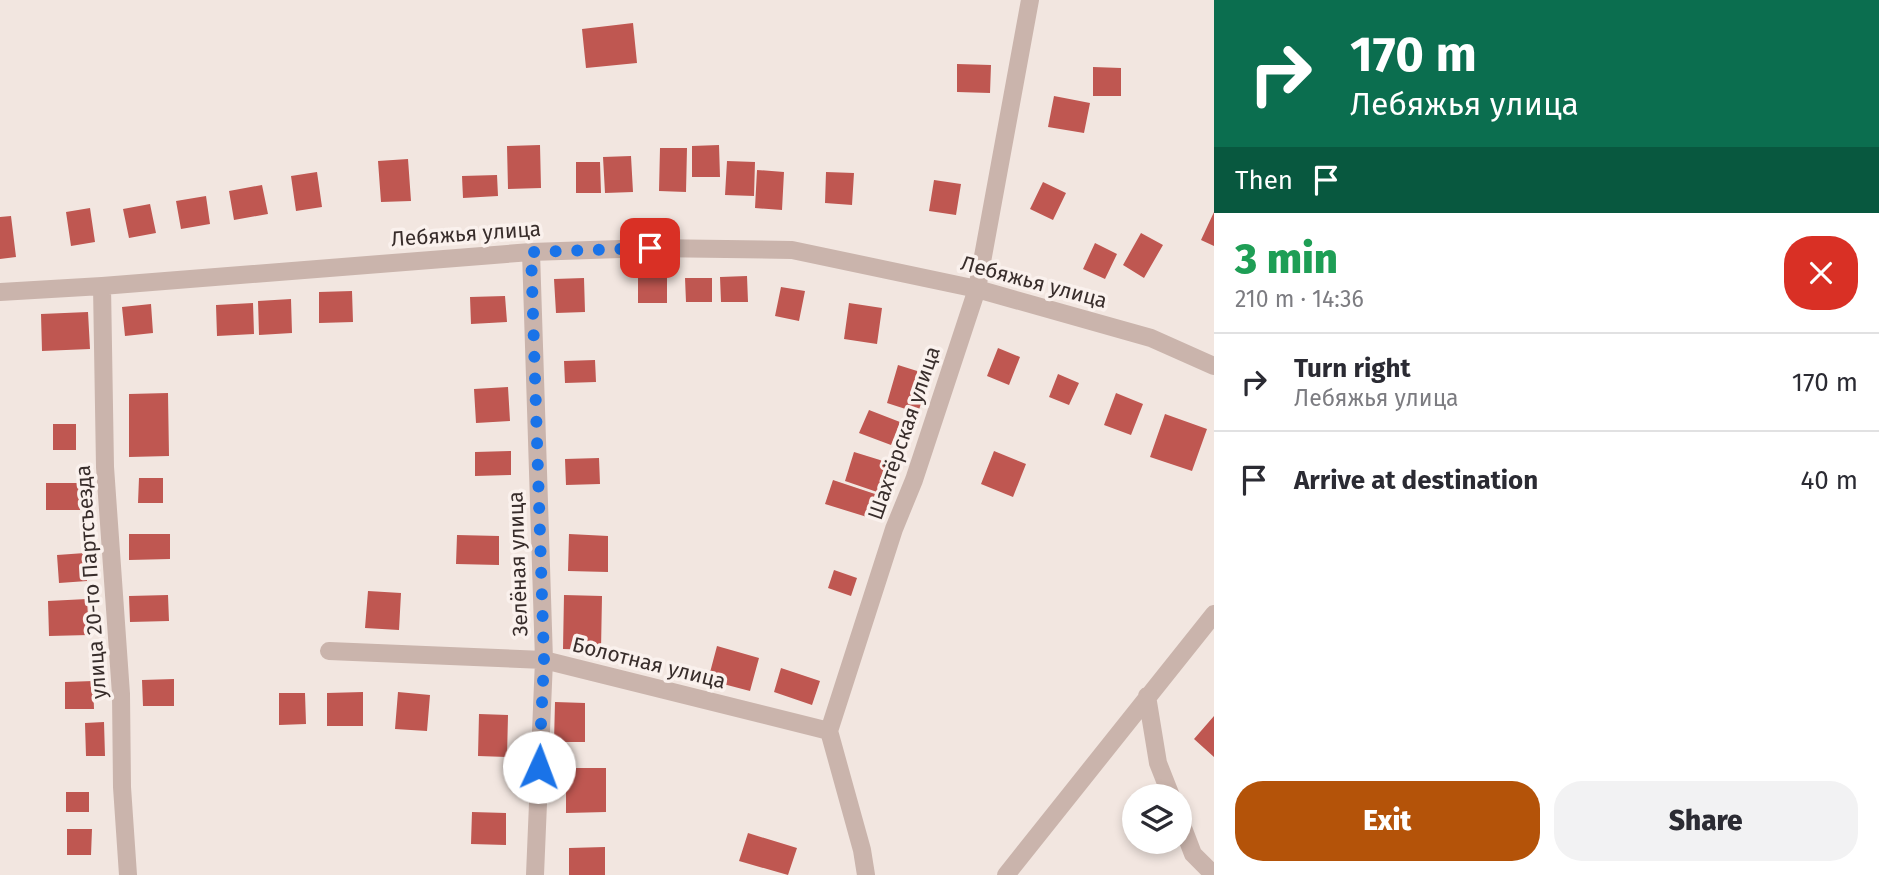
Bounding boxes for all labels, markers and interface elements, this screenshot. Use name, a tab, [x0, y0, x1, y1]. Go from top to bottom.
text: 170 m	[1350, 25, 1477, 84]
icon: right	[1235, 28, 1326, 119]
text: Лебяжья улица	[1350, 85, 1579, 123]
icon: arrive	[1307, 161, 1345, 199]
text: Then	[1235, 165, 1293, 196]
street label: Лебяжья улица	[390, 216, 542, 252]
pin	[620, 218, 680, 278]
icon: arrive	[631, 229, 669, 267]
text: 3 min	[1235, 234, 1338, 284]
button: close	[1784, 236, 1858, 310]
street label: Лебяжья улица	[958, 250, 1110, 314]
text: 210 m · 14:36	[1235, 285, 1364, 313]
street label: Шахтёрская улица	[862, 343, 946, 523]
text: Turn right	[1294, 353, 1411, 384]
icon: right	[1235, 363, 1273, 401]
text: 170 m	[1792, 367, 1858, 398]
text: Лебяжья улица	[1294, 384, 1459, 412]
icon: arrive	[1235, 461, 1273, 499]
street label: улица 20-го Партсъезда	[70, 464, 112, 700]
text: Arrive at destination	[1294, 465, 1538, 496]
text: 40 m	[1800, 465, 1858, 496]
street label: Зелёная улица	[502, 491, 534, 637]
street label: Болотная улица	[570, 631, 728, 695]
position arrow	[502, 730, 576, 804]
button: Exit	[1235, 781, 1540, 861]
button: Share	[1554, 781, 1858, 861]
map controls	[1122, 784, 1192, 854]
button: layers	[1122, 784, 1192, 854]

